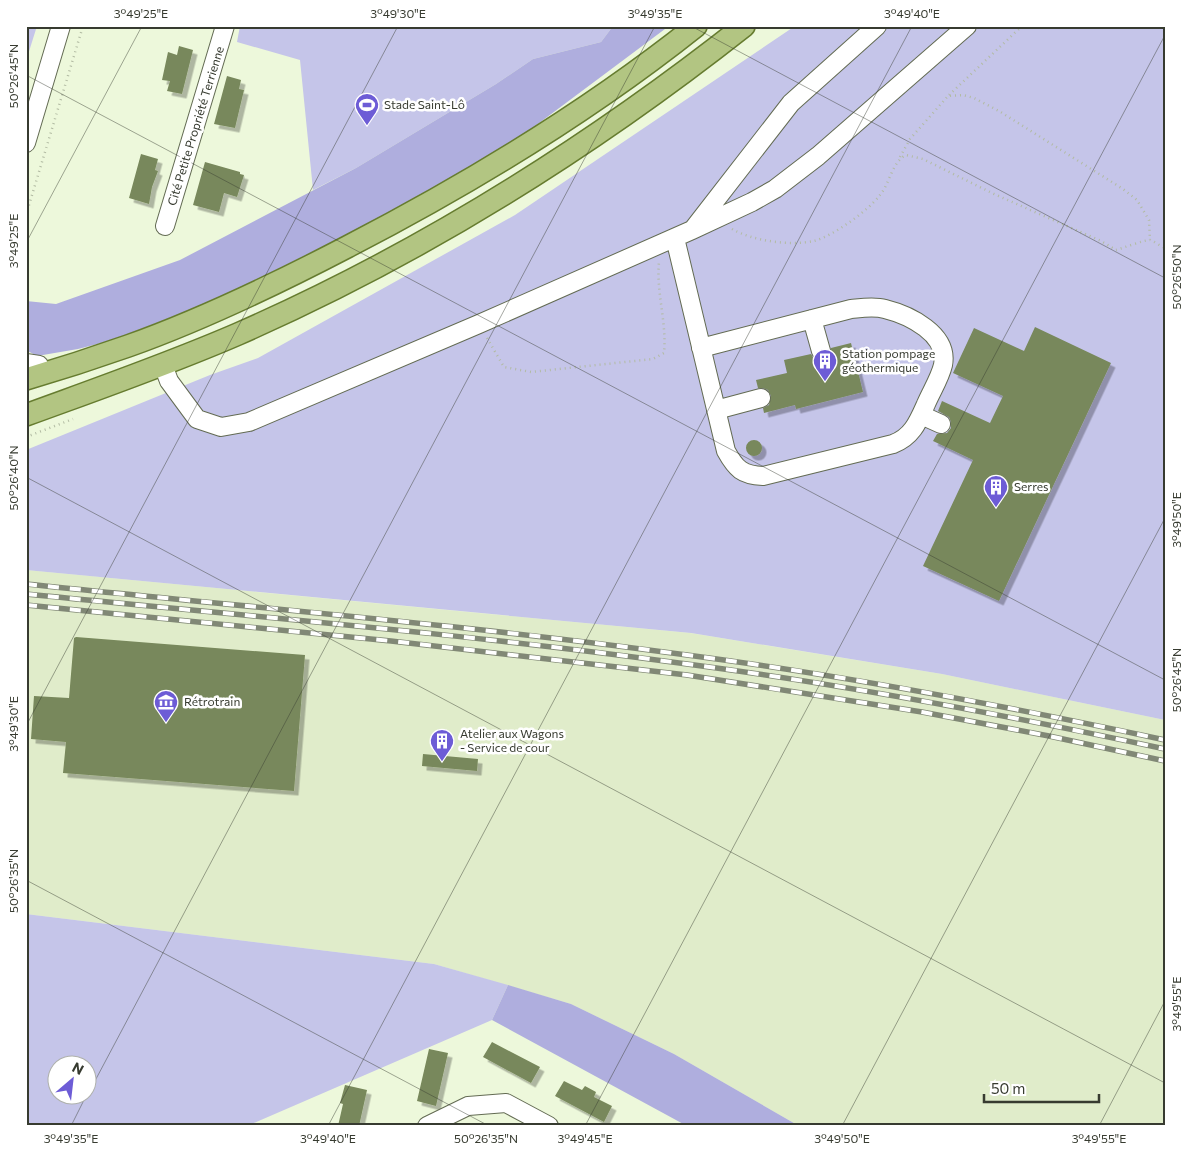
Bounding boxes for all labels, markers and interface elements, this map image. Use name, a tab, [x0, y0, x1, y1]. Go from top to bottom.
text: 3°49'25"E	[114, 6, 168, 20]
text: 3°49'30"E	[370, 6, 426, 20]
text: 3°49'35"E	[628, 6, 682, 20]
text: 3°49'40"E	[884, 6, 940, 20]
text: 50°26'45"N	[6, 44, 20, 108]
street label: Cité Petite Propriété Terrienne	[164, 44, 226, 207]
sports icon: Stade Saint-Lô	[354, 92, 380, 126]
place label: Stade Saint-Lô	[384, 97, 465, 111]
text: 3°49'25"E	[6, 214, 20, 268]
text: 50°26'50"N	[1169, 245, 1183, 309]
place label: Station pompage géothermique	[842, 346, 935, 374]
building icon: Station pompage géothermique	[812, 348, 838, 382]
text: 50°26'40"N	[6, 445, 20, 511]
building icon: Serres	[983, 474, 1009, 508]
place label: Serres	[1014, 479, 1049, 493]
text: 3°49'50"E	[1169, 492, 1183, 548]
text: 50°26'45"N	[1169, 648, 1183, 712]
museum icon: Rétrotrain	[153, 689, 179, 723]
place label: Rétrotrain	[184, 694, 240, 708]
text: 3°49'30"E	[6, 696, 20, 752]
place label: Atelier aux Wagons - Service de cour	[460, 726, 564, 754]
building icon: Atelier aux Wagons - Service de cour	[429, 728, 455, 762]
text: 50°26'35"N	[6, 849, 20, 913]
text: 3°49'55"E	[1169, 977, 1183, 1031]
north arrow	[48, 1054, 98, 1104]
text: N	[70, 1058, 87, 1078]
scale bar	[984, 1072, 1098, 1104]
text: 50 m	[991, 1079, 1025, 1097]
text: 3°49'35"E	[44, 1131, 98, 1145]
text: 3°49'40"E	[300, 1131, 356, 1145]
text: 50°26'35"N	[454, 1131, 518, 1145]
text: 3°49'45"E	[557, 1131, 613, 1145]
text: 3°49'50"E	[814, 1131, 870, 1145]
text: 3°49'55"E	[1072, 1131, 1126, 1145]

